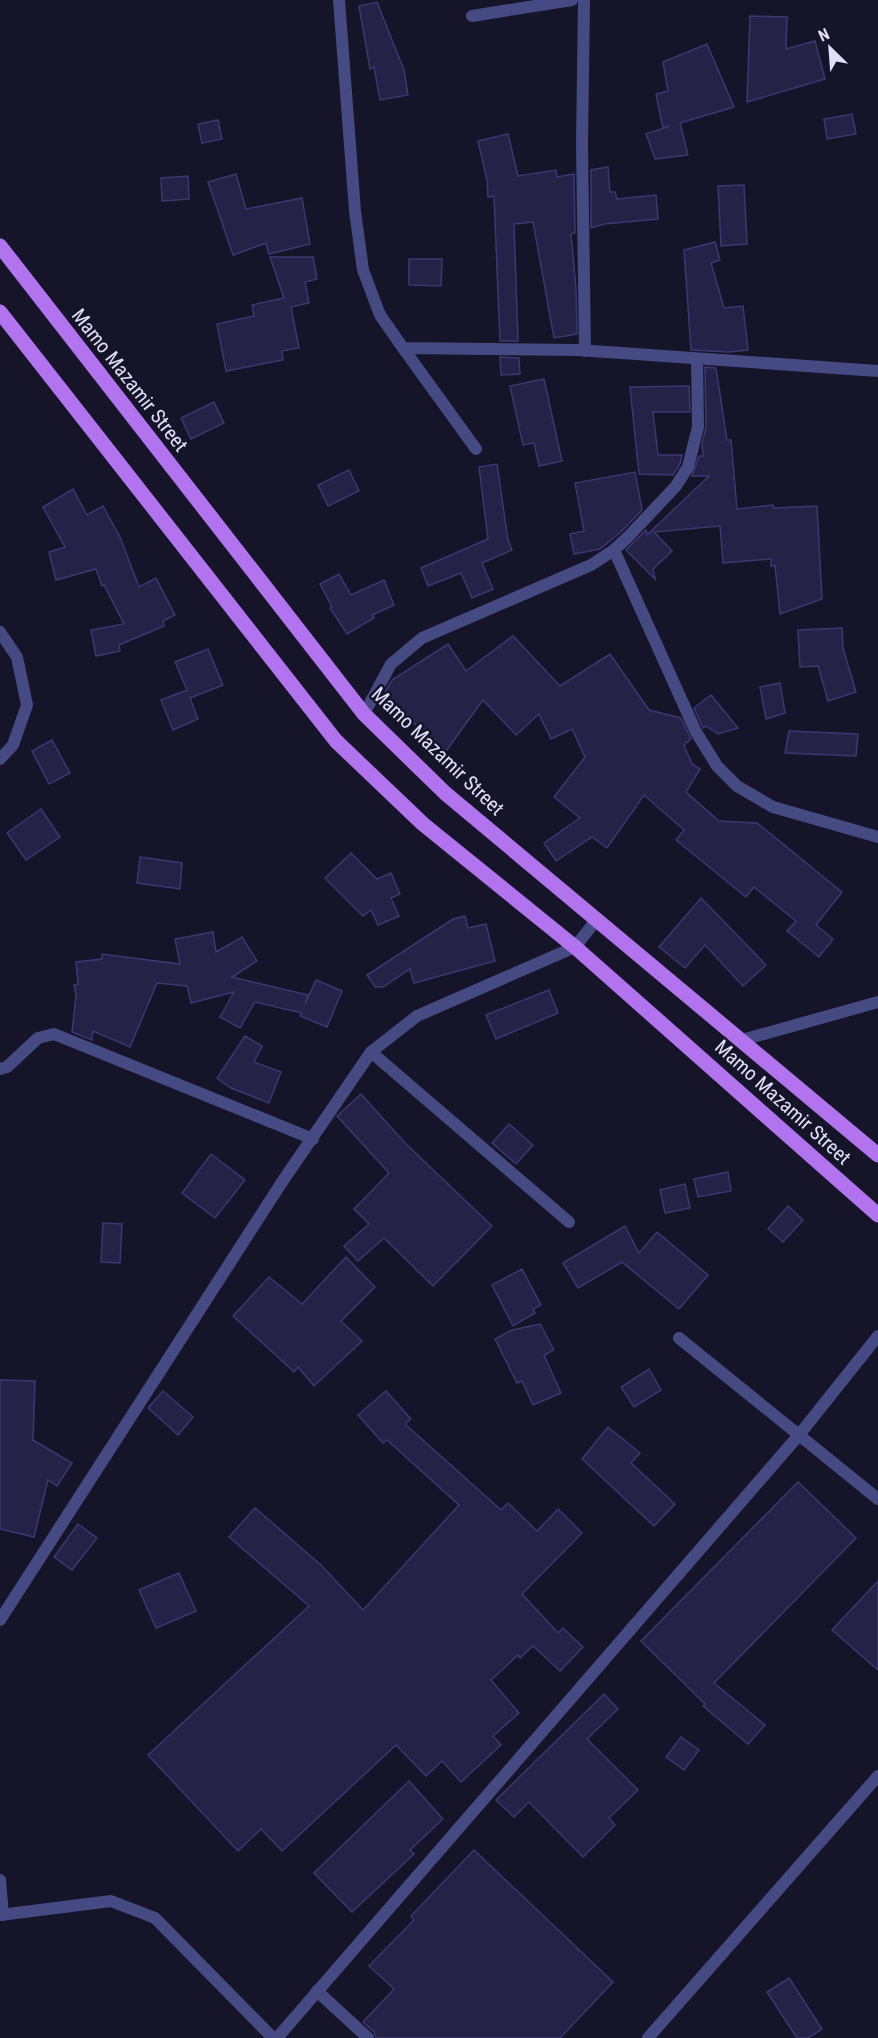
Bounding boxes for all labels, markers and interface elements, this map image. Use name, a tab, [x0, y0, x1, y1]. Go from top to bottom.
north arrow	[800, 18, 860, 78]
text: N	[815, 24, 832, 46]
street label: Mamo Mazamir Street	[67, 304, 193, 456]
street label: Mamo Mazamir Street	[367, 682, 509, 820]
street label: Mamo Mazamir Street	[710, 1035, 856, 1169]

